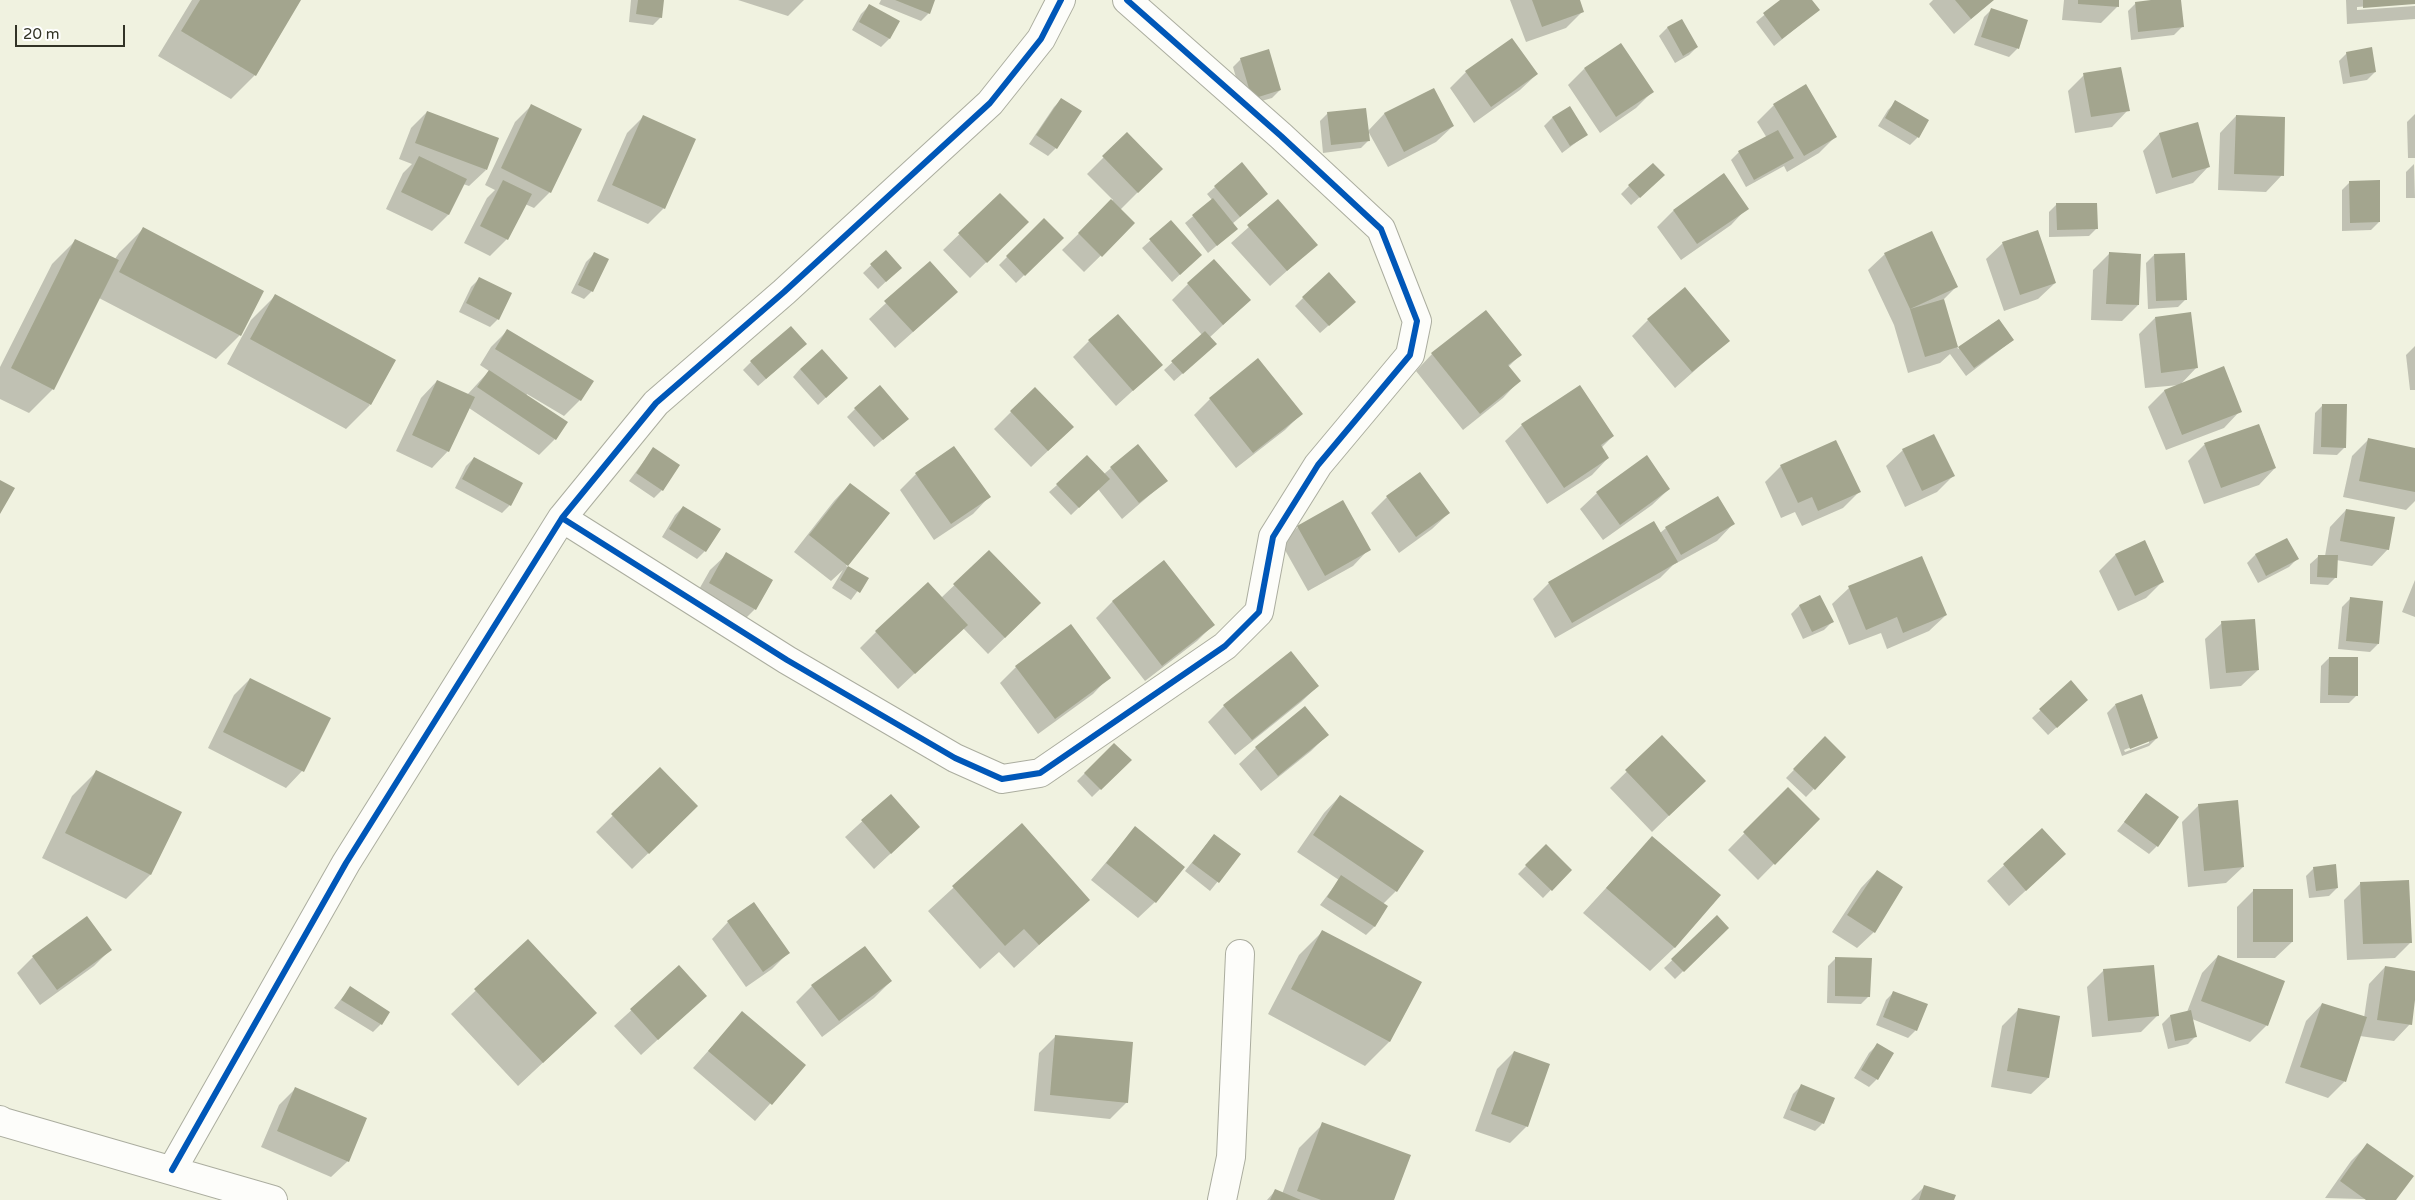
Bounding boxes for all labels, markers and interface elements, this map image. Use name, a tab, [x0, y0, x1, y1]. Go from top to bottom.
scale bar	[18, 15, 128, 47]
text: 20 m	[23, 25, 60, 43]

